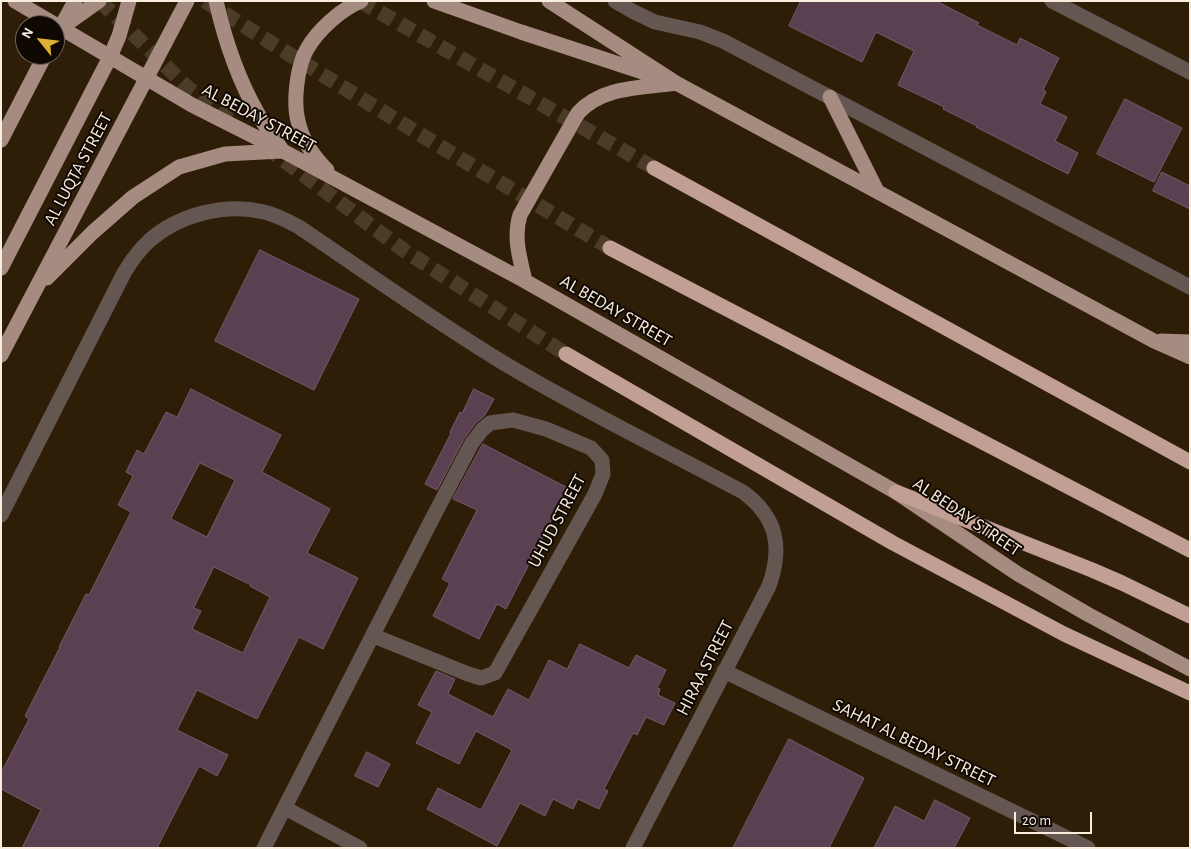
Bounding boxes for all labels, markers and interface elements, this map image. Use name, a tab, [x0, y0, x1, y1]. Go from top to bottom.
north arrow	[15, 15, 65, 65]
text: N	[19, 26, 36, 41]
street label: AL BEDAY STREET	[198, 79, 320, 157]
street label: AL LUQTA STREET	[39, 109, 117, 229]
street label: AL BEDAY STREET	[556, 270, 676, 352]
street label: UHUD STREET	[523, 471, 591, 571]
street label: AL BEDAY STREET	[909, 473, 1025, 561]
street label: HIRAA STREET	[672, 617, 738, 719]
street label: SAHAT AL BEDAY STREET	[829, 694, 999, 792]
scale bar	[1016, 802, 1094, 834]
text: 20 m	[1022, 813, 1051, 828]

